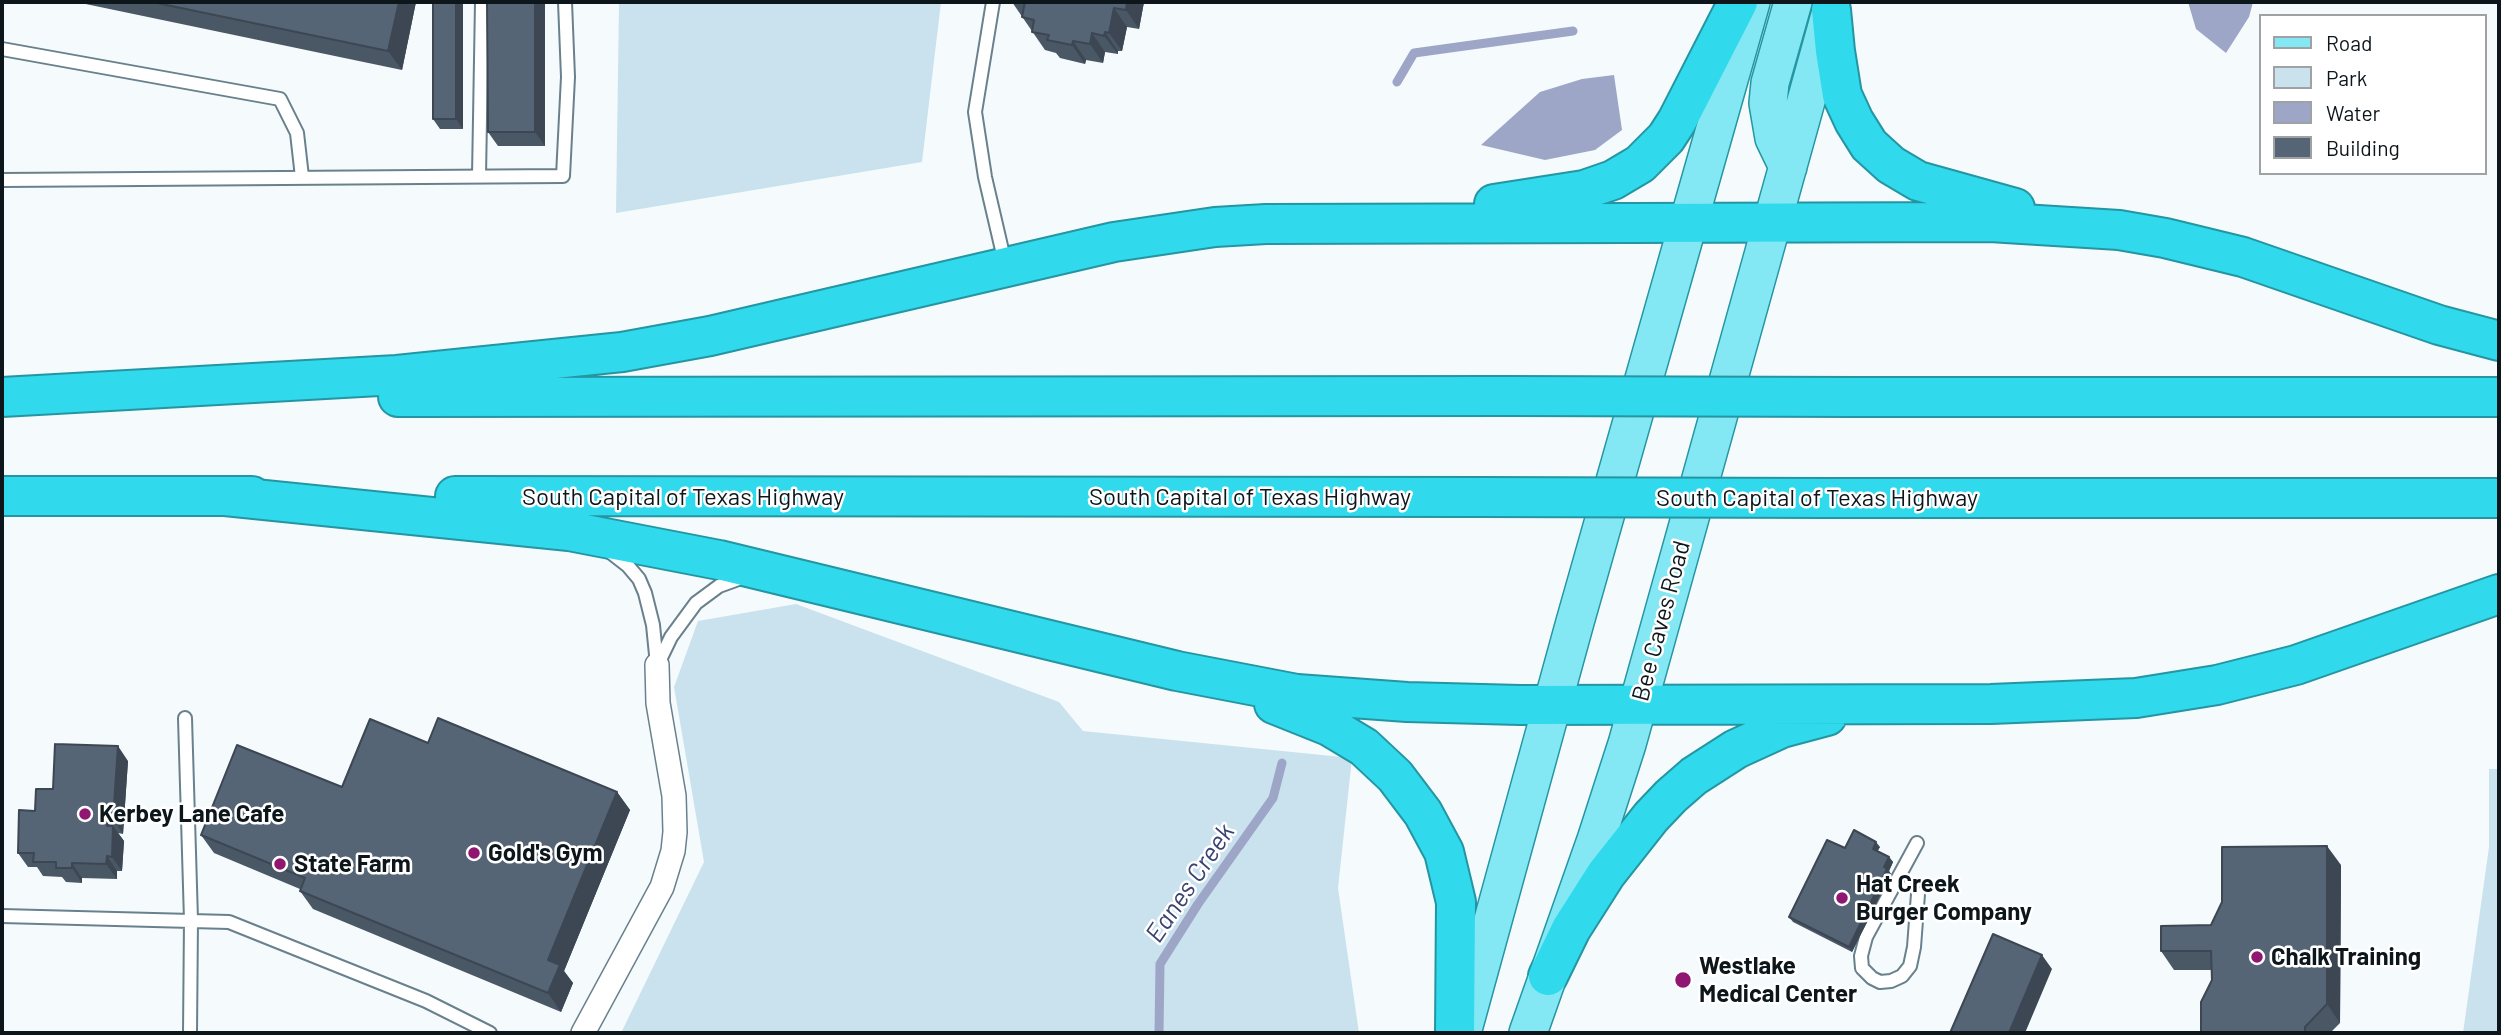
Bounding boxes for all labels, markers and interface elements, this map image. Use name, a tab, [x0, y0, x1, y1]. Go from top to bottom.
legend	[2260, 14, 2487, 175]
text: Road	[2326, 30, 2372, 55]
text: Park	[2326, 65, 2367, 90]
text: Water	[2326, 100, 2380, 125]
text: Building	[2326, 135, 2400, 160]
street label: South Capital of Texas Highway	[522, 483, 844, 511]
street label: South Capital of Texas Highway	[1089, 483, 1411, 511]
street label: South Capital of Texas Highway	[1656, 484, 1978, 512]
street label: Bee Caves Road	[1626, 538, 1696, 704]
place label: Kerbey Lane Cafe	[99, 800, 284, 828]
marker: Kerbey Lane Cafe	[77, 806, 93, 822]
water label: Eanes Creek	[1139, 818, 1241, 948]
place label: Gold's Gym	[488, 839, 603, 867]
marker: Gold's Gym	[466, 845, 482, 861]
place label: State Farm	[294, 850, 411, 878]
marker: State Farm	[272, 856, 288, 872]
place label: Hat Creek Burger Company	[1856, 870, 2032, 926]
marker: Hat Creek Burger Company	[1834, 890, 1850, 906]
place label: Chalk Training	[2271, 943, 2421, 971]
marker: Chalk Training	[2249, 949, 2265, 965]
place label: Westlake Medical Center	[1699, 952, 1857, 1008]
marker: Westlake Medical Center	[1673, 970, 1693, 990]

